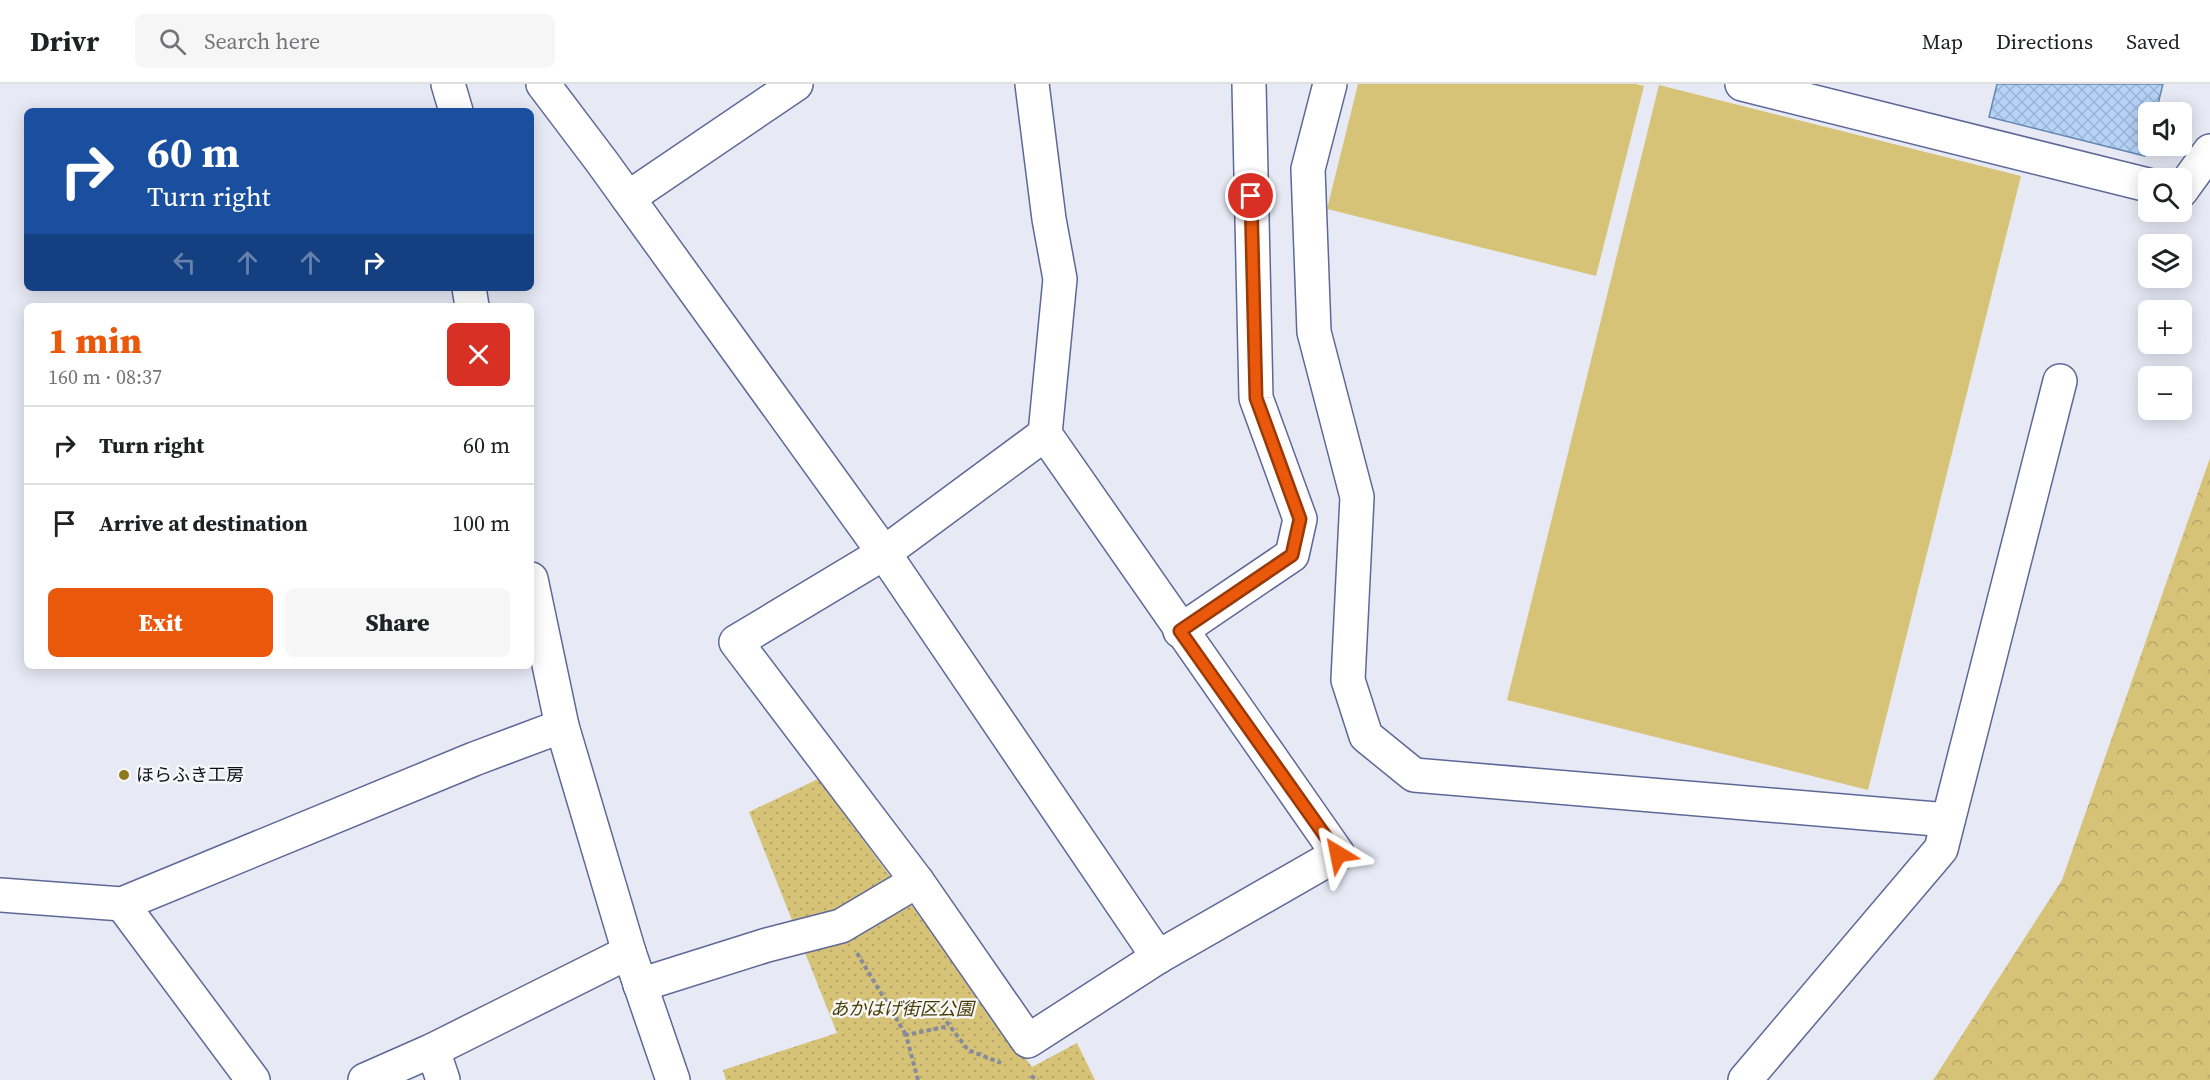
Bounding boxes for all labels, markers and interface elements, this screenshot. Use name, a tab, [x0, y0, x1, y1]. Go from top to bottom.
search box	[135, 14, 555, 68]
text: Drivr	[30, 22, 99, 60]
icon: search	[156, 25, 189, 58]
text: Search here	[204, 26, 320, 56]
text: Map	[1922, 27, 1963, 56]
text: Directions	[1996, 27, 2093, 56]
text: Saved	[2126, 27, 2180, 56]
map controls	[2138, 102, 2192, 420]
button: sound	[2138, 102, 2192, 156]
text: 60 m	[147, 123, 240, 181]
icon: right	[48, 132, 126, 210]
button: search	[2138, 168, 2192, 222]
pin	[1225, 170, 1276, 221]
text: Turn right	[147, 178, 271, 215]
icon: arrive	[1234, 179, 1267, 212]
button: layers	[2138, 234, 2192, 288]
icon: left	[168, 246, 201, 279]
icon: ahead	[231, 246, 264, 279]
icon: ahead	[294, 246, 327, 279]
icon: right	[357, 246, 390, 279]
button: +	[2138, 300, 2192, 354]
text: 1 min	[48, 316, 142, 365]
button: close	[447, 323, 510, 386]
text: 160 m · 08:37	[48, 363, 162, 391]
button: −	[2138, 366, 2192, 420]
icon: right	[48, 429, 81, 462]
text: Turn right	[99, 430, 204, 460]
text: 60 m	[463, 430, 510, 460]
icon: arrive	[48, 507, 81, 540]
text: Arrive at destination	[99, 508, 308, 538]
text: 100 m	[452, 508, 510, 538]
button: Exit	[48, 588, 273, 657]
button: Share	[285, 588, 510, 657]
place label: ほらふき工房	[136, 762, 244, 787]
marker: ほらふき工房	[117, 768, 131, 782]
position arrow	[1306, 822, 1370, 886]
park label: あかはげ街区公園	[830, 996, 977, 1021]

